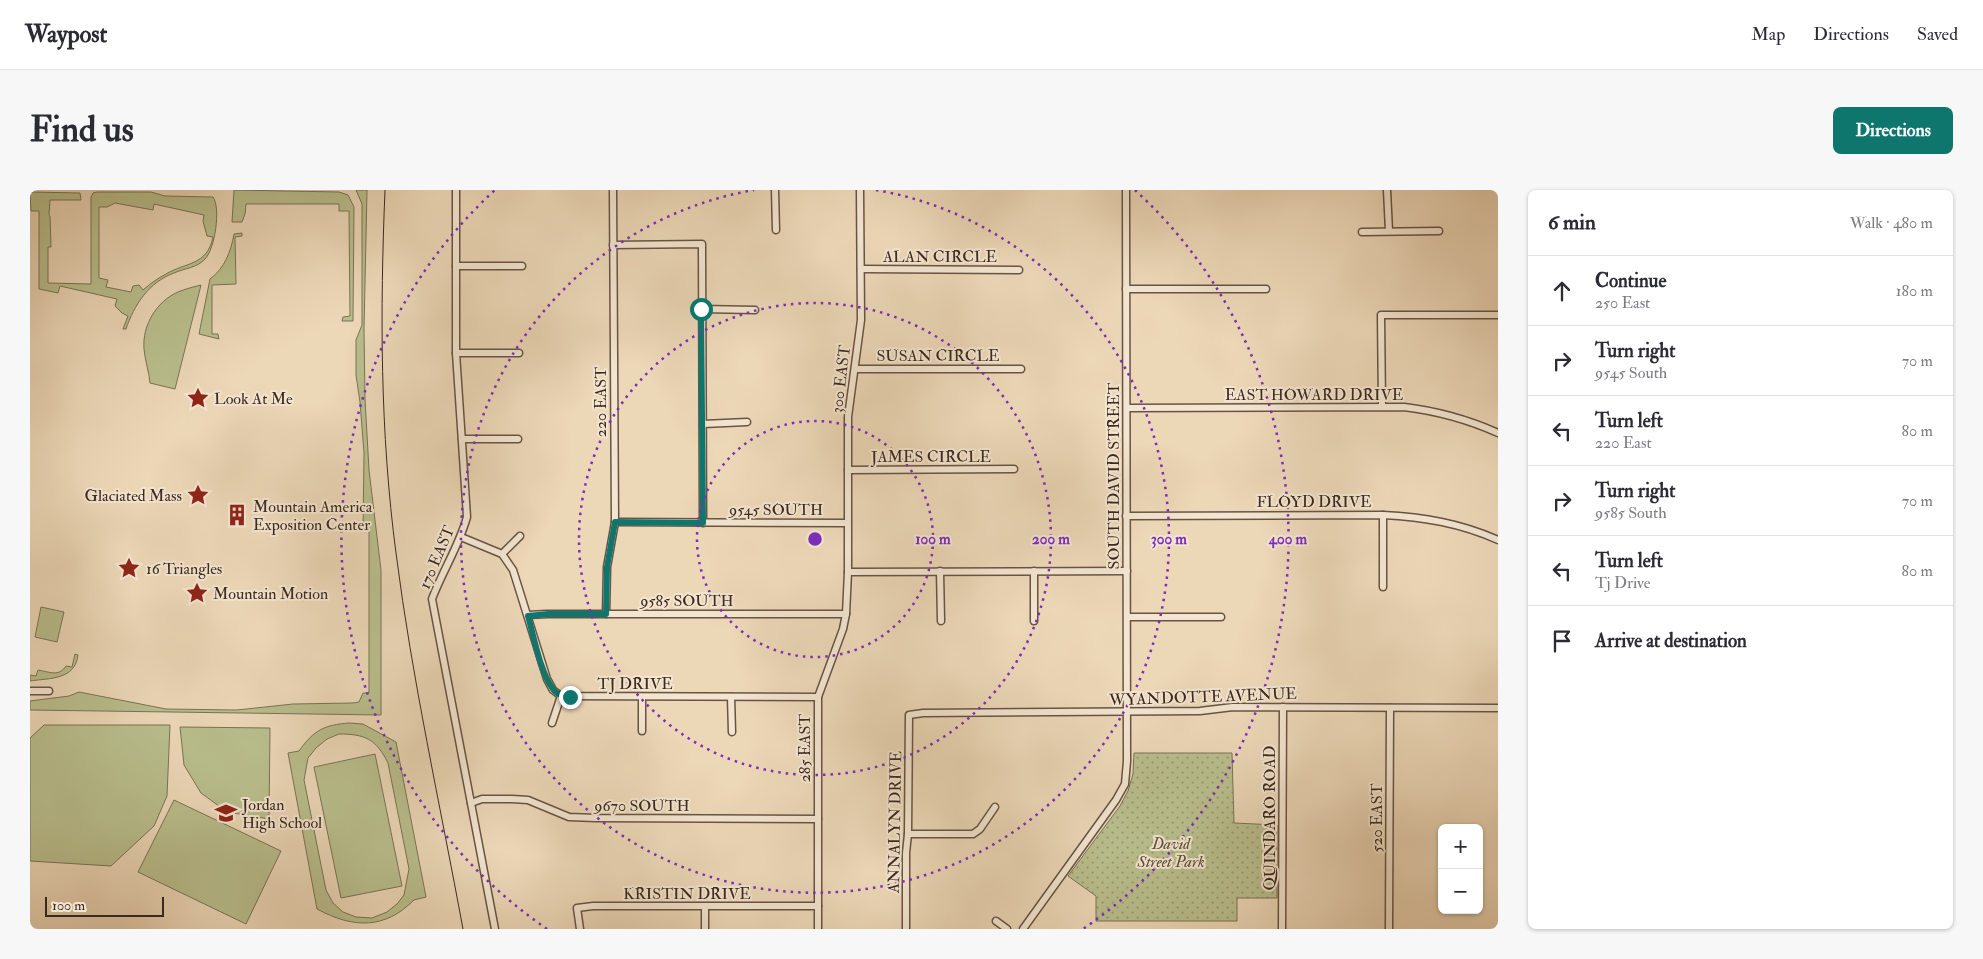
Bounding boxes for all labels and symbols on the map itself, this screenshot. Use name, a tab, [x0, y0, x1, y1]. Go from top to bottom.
street label: ALAN CIRCLE	[882, 247, 997, 267]
route start	[690, 298, 713, 321]
street label: 300 EAST	[827, 344, 855, 414]
street label: SUSAN CIRCLE	[876, 346, 1000, 366]
street label: 220 EAST	[591, 367, 611, 437]
street label: SOUTH DAVID STREET	[1104, 382, 1124, 569]
place icon: Look At Me	[185, 385, 211, 411]
street label: EAST HOWARD DRIVE	[1225, 385, 1403, 405]
place label: Look At Me	[214, 389, 293, 409]
street label: JAMES CIRCLE	[870, 447, 991, 468]
place icon: Glaciated Mass	[185, 482, 211, 508]
place label: Glaciated Mass	[85, 486, 182, 506]
street label: FLOYD DRIVE	[1256, 492, 1372, 512]
place label: Mountain America Exposition Center	[253, 497, 373, 536]
street label: 9545 SOUTH	[728, 500, 823, 520]
building icon: Mountain America Exposition Center	[224, 502, 250, 528]
street label: 170 EAST	[415, 523, 459, 592]
centre of rings	[806, 530, 824, 548]
text: 100 m	[915, 530, 951, 549]
text: 200 m	[1032, 530, 1070, 549]
text: 300 m	[1151, 530, 1187, 549]
text: 400 m	[1268, 530, 1307, 549]
place icon: 16 Triangles	[116, 555, 142, 581]
place label: 16 Triangles	[146, 559, 222, 579]
place icon: Mountain Motion	[184, 580, 210, 606]
place label: Mountain Motion	[213, 584, 328, 604]
street label: 9585 SOUTH	[639, 591, 734, 611]
street label: TJ DRIVE	[597, 674, 673, 695]
street label: WYANDOTTE AVENUE	[1108, 684, 1297, 710]
route end	[559, 686, 582, 709]
street label: 285 EAST	[795, 714, 815, 782]
street label: QUINDARO ROAD	[1260, 745, 1280, 891]
street label: ANNALYN DRIVE	[884, 751, 906, 894]
street label: 520 EAST	[1367, 783, 1387, 853]
place label: Jordan High School	[241, 795, 322, 833]
street label: 9670 SOUTH	[593, 796, 690, 816]
school or university icon: Jordan High School	[213, 800, 239, 826]
park label: David Street Park	[1137, 834, 1205, 872]
street label: KRISTIN DRIVE	[623, 884, 751, 904]
scale bar	[45, 894, 164, 917]

